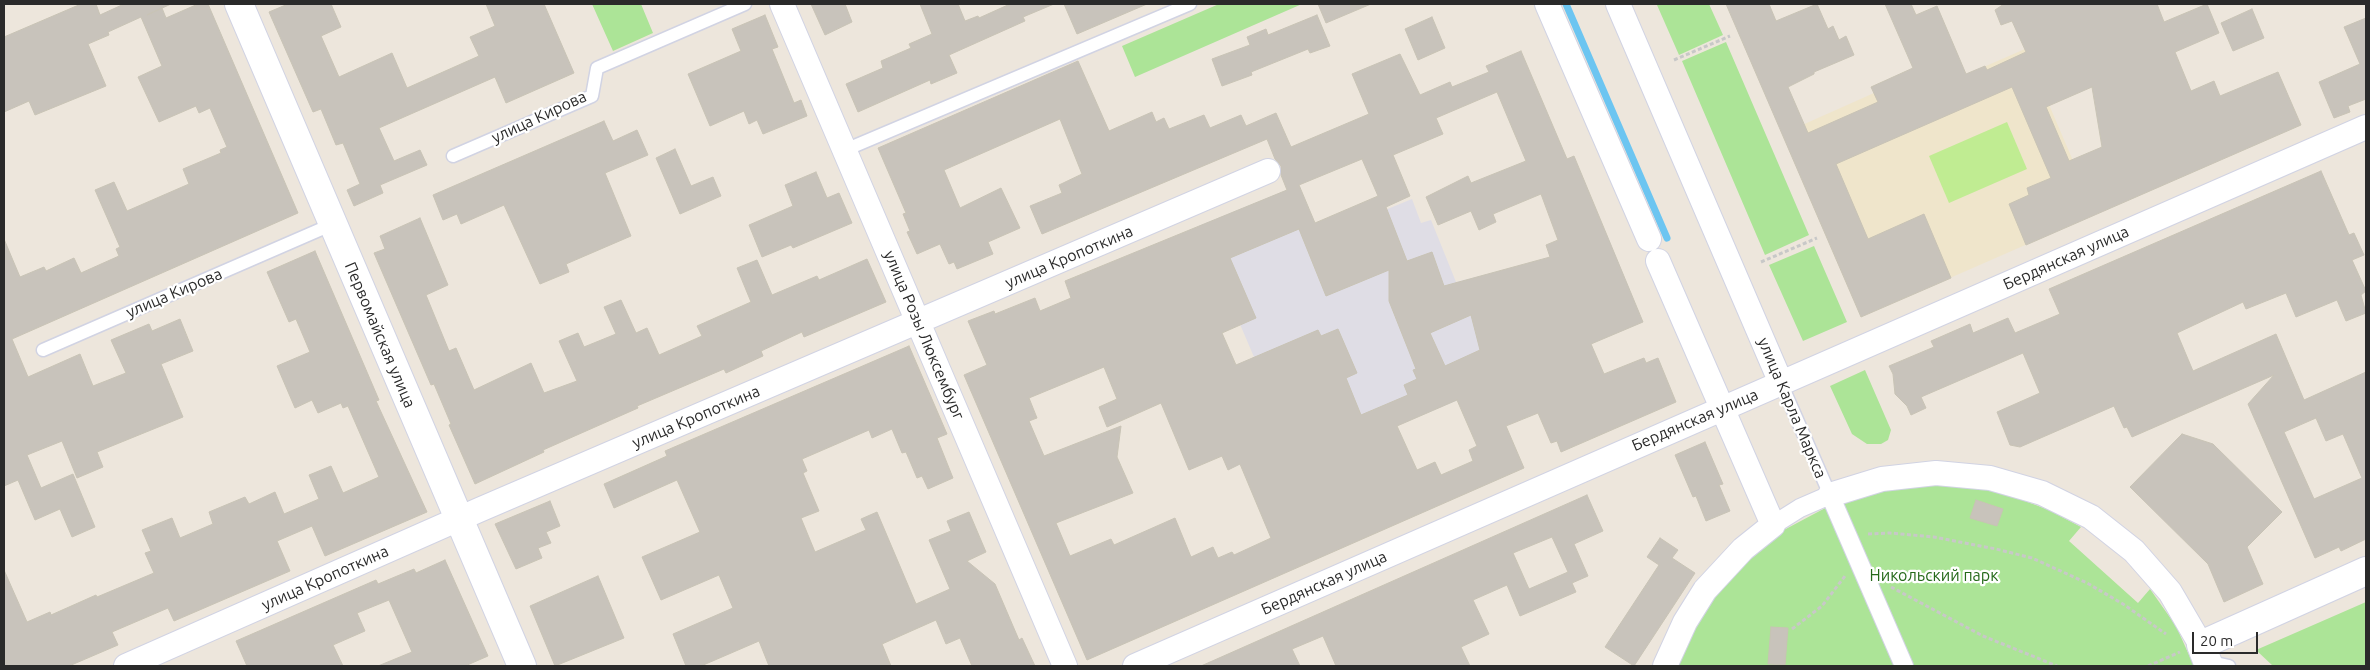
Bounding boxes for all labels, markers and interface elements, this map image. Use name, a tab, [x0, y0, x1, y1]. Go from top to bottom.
street label: улица Кирова	[489, 87, 589, 147]
street label: улица Кропоткина	[1002, 221, 1136, 293]
street label: Бердянская улица	[2000, 222, 2132, 294]
street label: улица Розы Люксембург	[880, 248, 968, 422]
street label: Первомайская улица	[341, 259, 419, 411]
street label: улица Кирова	[123, 264, 225, 322]
street label: улица Карла Маркса	[1754, 335, 1830, 481]
street label: улица Кропоткина	[629, 381, 763, 453]
street label: Бердянская улица	[1629, 385, 1761, 455]
street label: улица Кропоткина	[259, 541, 391, 615]
street label: Бердянская улица	[1258, 547, 1390, 619]
park label: Никольский парк	[1870, 566, 1998, 586]
scale bar	[2195, 622, 2261, 654]
text: 20 m	[2200, 632, 2233, 649]

